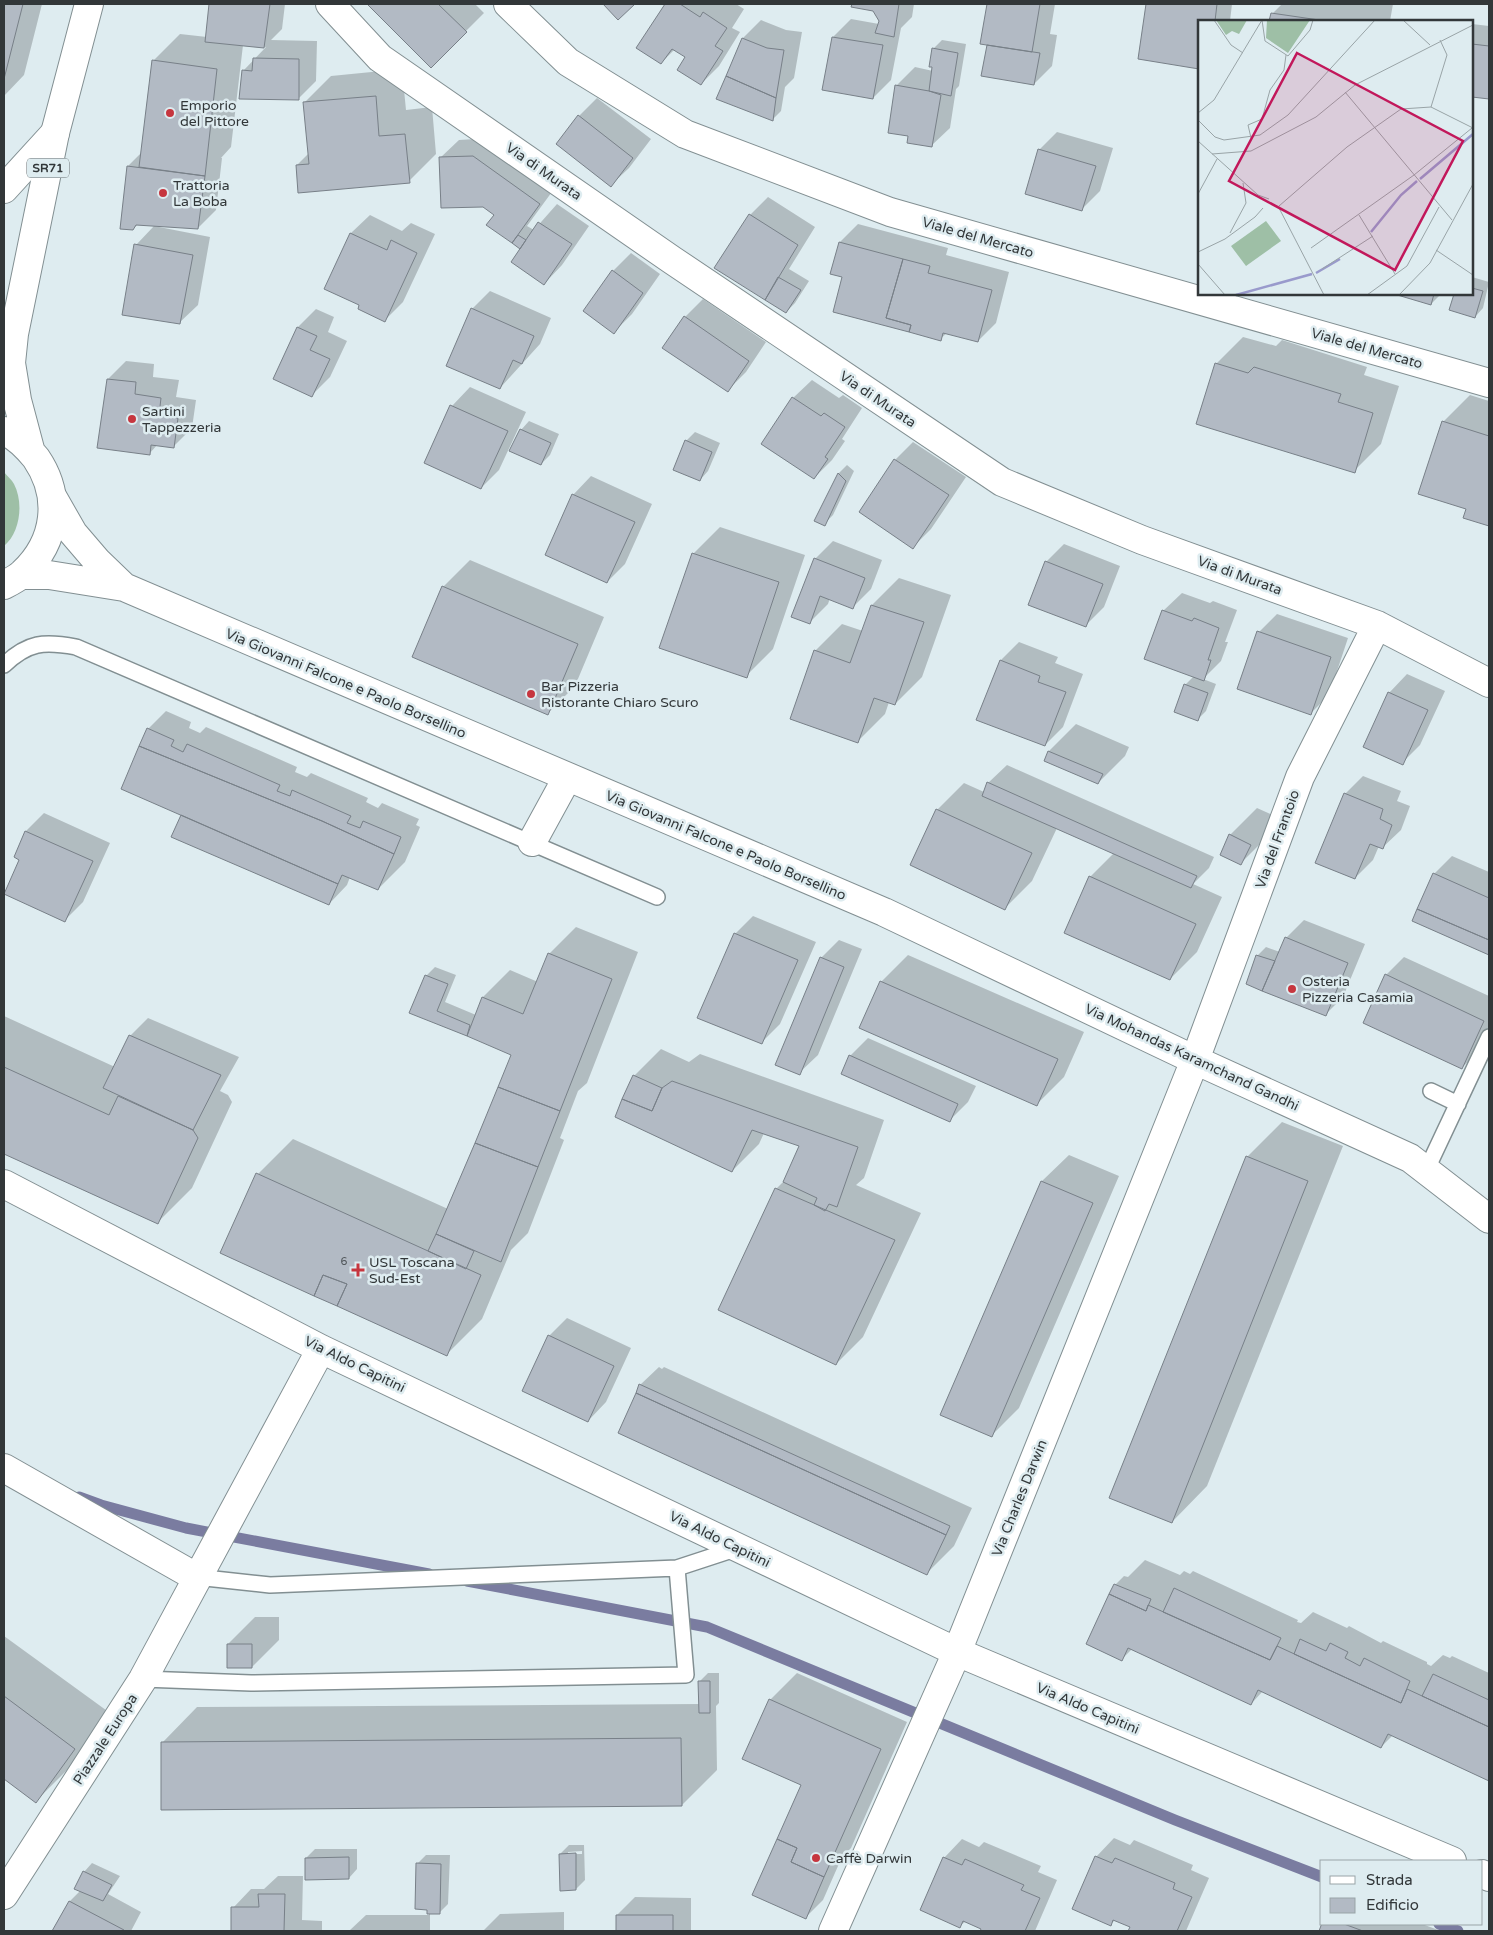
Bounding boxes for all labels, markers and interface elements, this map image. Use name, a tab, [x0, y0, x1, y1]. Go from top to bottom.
inset map	[1198, 20, 1473, 295]
place label: Emporio del Pittore	[180, 97, 249, 130]
marker: Emporio del Pittore	[164, 107, 176, 119]
street label: Via di Murata	[503, 139, 585, 204]
road number: SR71	[27, 158, 69, 178]
place label: Trattoria La Boba	[173, 177, 230, 210]
marker: Trattoria La Boba	[157, 187, 169, 199]
street label: Viale del Mercato	[920, 213, 1036, 262]
street label: Viale del Mercato	[1309, 324, 1425, 373]
street label: Via di Murata	[836, 368, 919, 431]
place label: Sartini Tappezzeria	[142, 403, 221, 436]
marker: Sartini Tappezzeria	[126, 413, 138, 425]
street label: Via di Murata	[1195, 552, 1284, 599]
street label: Via Giovanni Falcone e Paolo Borsellino	[223, 625, 469, 742]
place label: Bar Pizzeria Ristorante Chiaro Scuro	[541, 678, 698, 711]
marker: Bar Pizzeria Ristorante Chiaro Scuro	[525, 688, 537, 700]
street label: Via Giovanni Falcone e Paolo Borsellino	[603, 787, 849, 904]
street label: Via del Frantoio	[1252, 787, 1303, 891]
place label: Osteria Pizzeria Casamia	[1302, 973, 1413, 1006]
marker: Osteria Pizzeria Casamia	[1286, 983, 1298, 995]
street label: Via Mohandas Karamchand Gandhi	[1082, 1000, 1302, 1115]
place label: USL Toscana Sud-Est	[369, 1254, 455, 1287]
house number: 6	[341, 1255, 348, 1268]
marker: USL Toscana Sud-Est	[351, 1263, 365, 1277]
street label: Via Aldo Capitini	[302, 1333, 408, 1396]
street label: Via Charles Darwin	[988, 1437, 1051, 1559]
street label: Via Aldo Capitini	[667, 1508, 773, 1571]
street label: Via Aldo Capitini	[1034, 1679, 1142, 1738]
street label: Piazzale Europa	[70, 1691, 141, 1788]
place label: Caffè Darwin	[826, 1850, 912, 1867]
marker: Caffè Darwin	[810, 1852, 822, 1864]
legend	[1320, 1860, 1483, 1925]
text: Strada	[1366, 1871, 1413, 1889]
text: Edificio	[1366, 1896, 1419, 1914]

